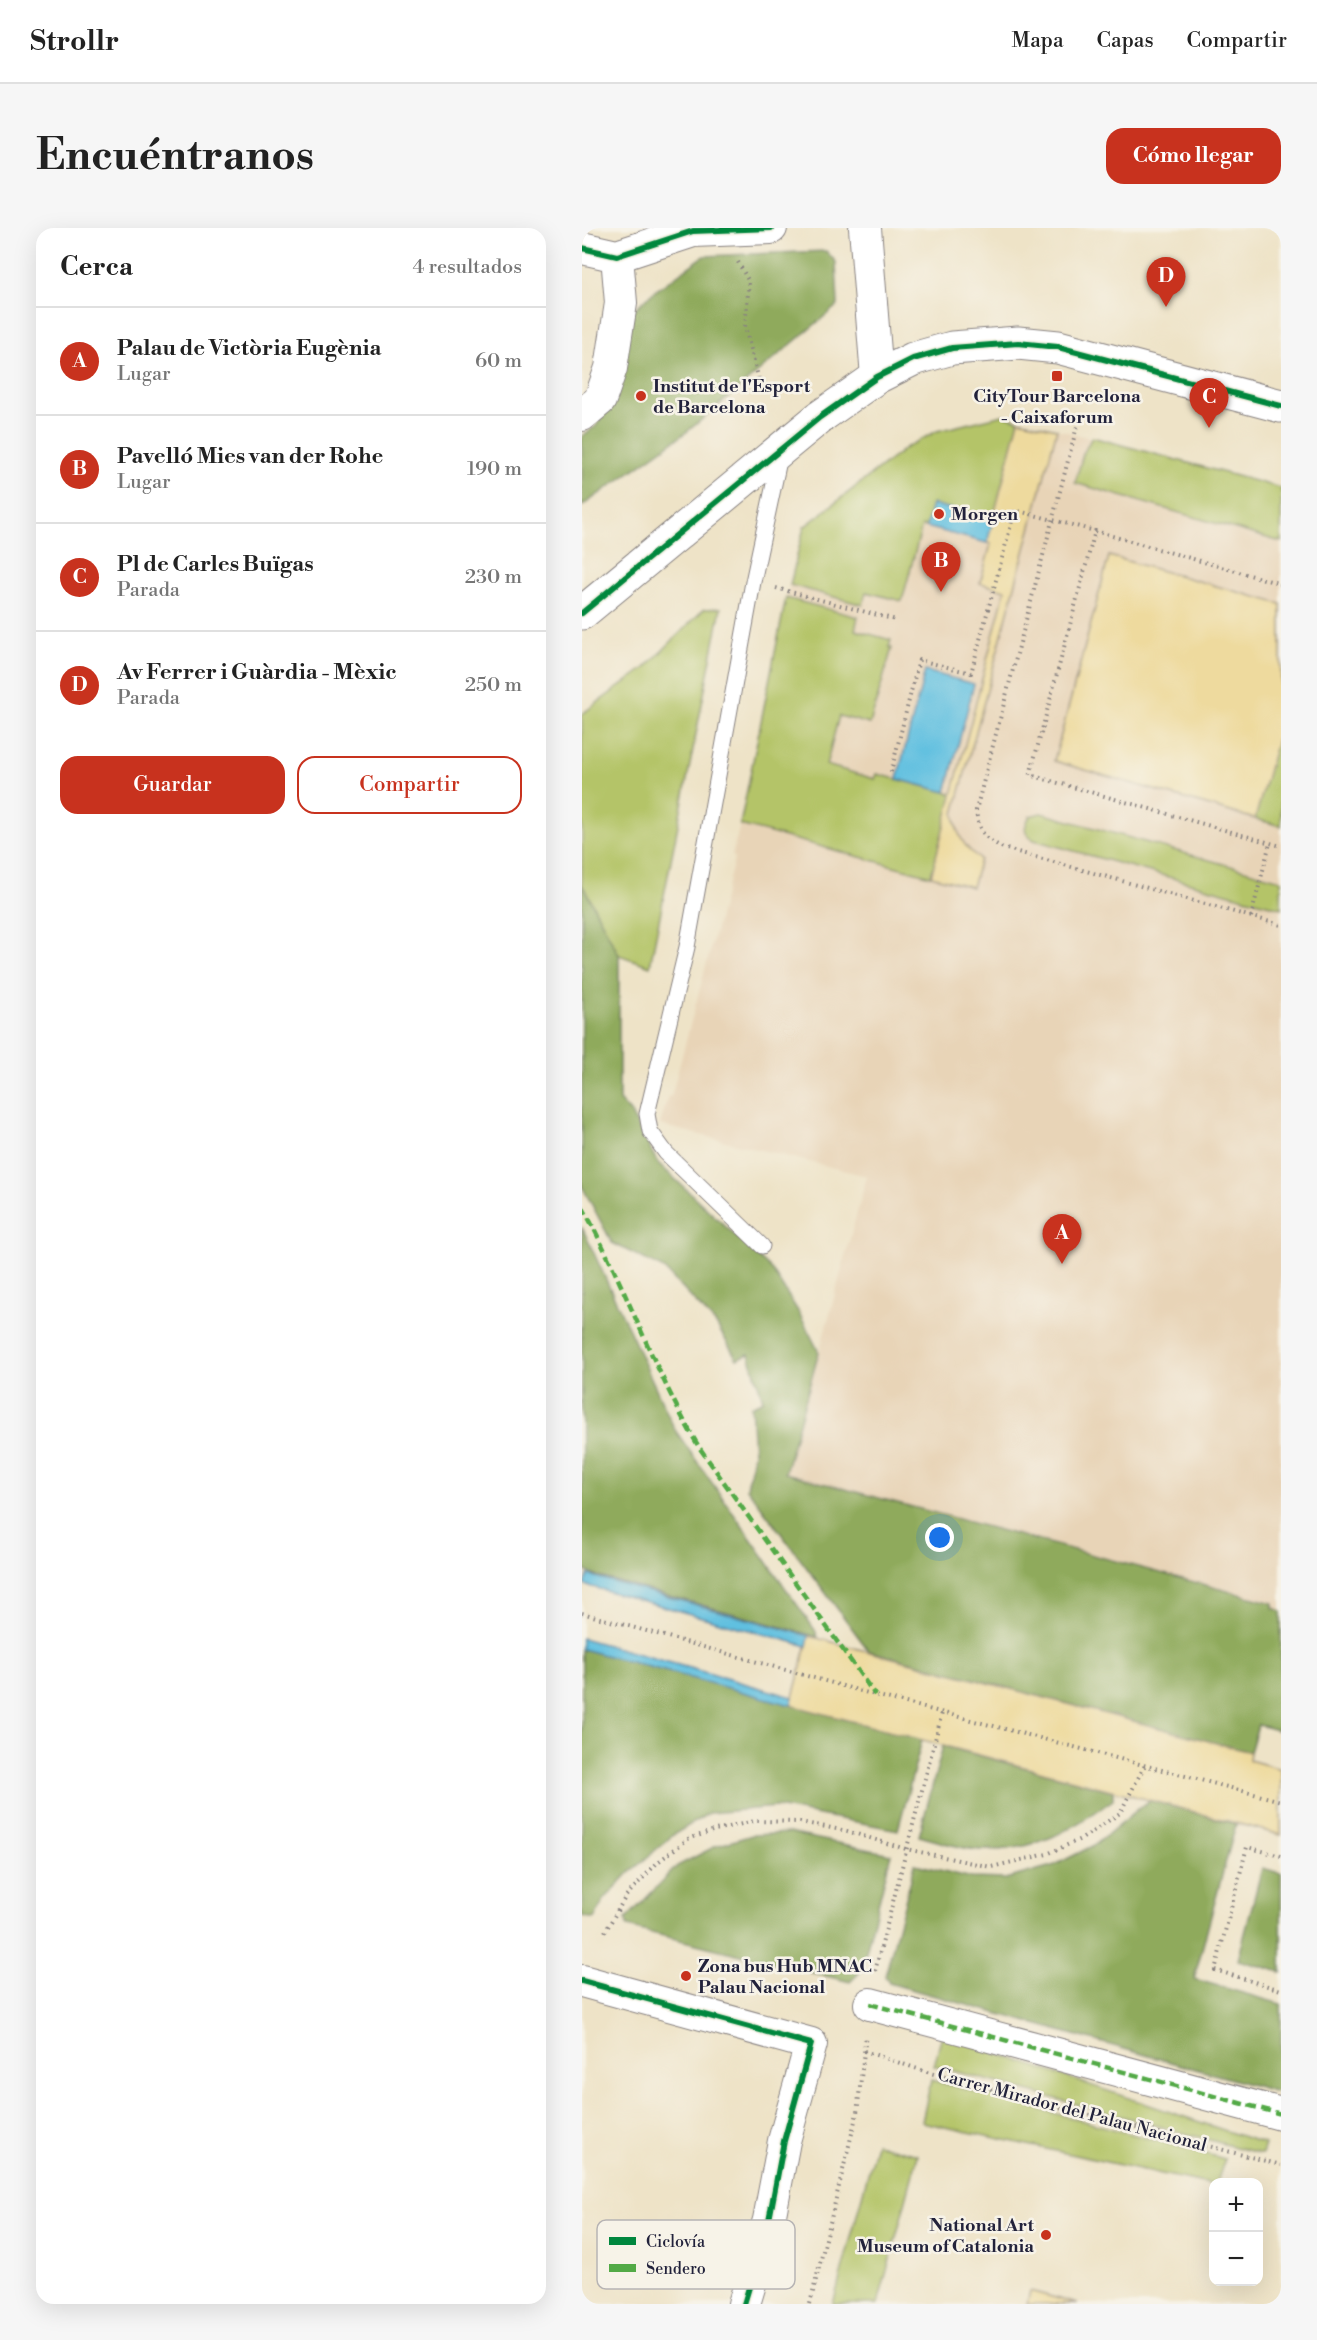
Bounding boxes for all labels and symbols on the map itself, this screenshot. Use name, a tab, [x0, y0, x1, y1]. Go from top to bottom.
pin: D	[1146, 257, 1186, 307]
marker: CityTour Barcelona - Caixaforum	[1050, 369, 1064, 383]
place label: Institut de l'Esport de Barcelona	[653, 375, 811, 419]
pin: C	[1190, 378, 1228, 428]
place label: CityTour Barcelona - Caixaforum	[973, 385, 1141, 429]
marker: Institut de l'Esport de Barcelona	[634, 389, 648, 403]
place label: Morgen	[951, 503, 1018, 526]
marker: Morgen	[932, 507, 946, 521]
pin: B	[922, 542, 960, 592]
pin: A	[1042, 1214, 1082, 1264]
your location	[925, 1523, 954, 1552]
place label: Zona bus Hub MNAC Palau Nacional	[698, 1955, 872, 1999]
marker: Zona bus Hub MNAC Palau Nacional	[679, 1969, 693, 1983]
street label: Carrer Mirador del Palau Nacional	[935, 2063, 1210, 2157]
place label: National Art Museum of Catalonia	[857, 2214, 1035, 2258]
legend	[597, 2220, 795, 2289]
marker: National Art Museum of Catalonia	[1039, 2228, 1053, 2242]
text: Ciclovía	[646, 2232, 706, 2252]
text: Sendero	[646, 2259, 706, 2279]

